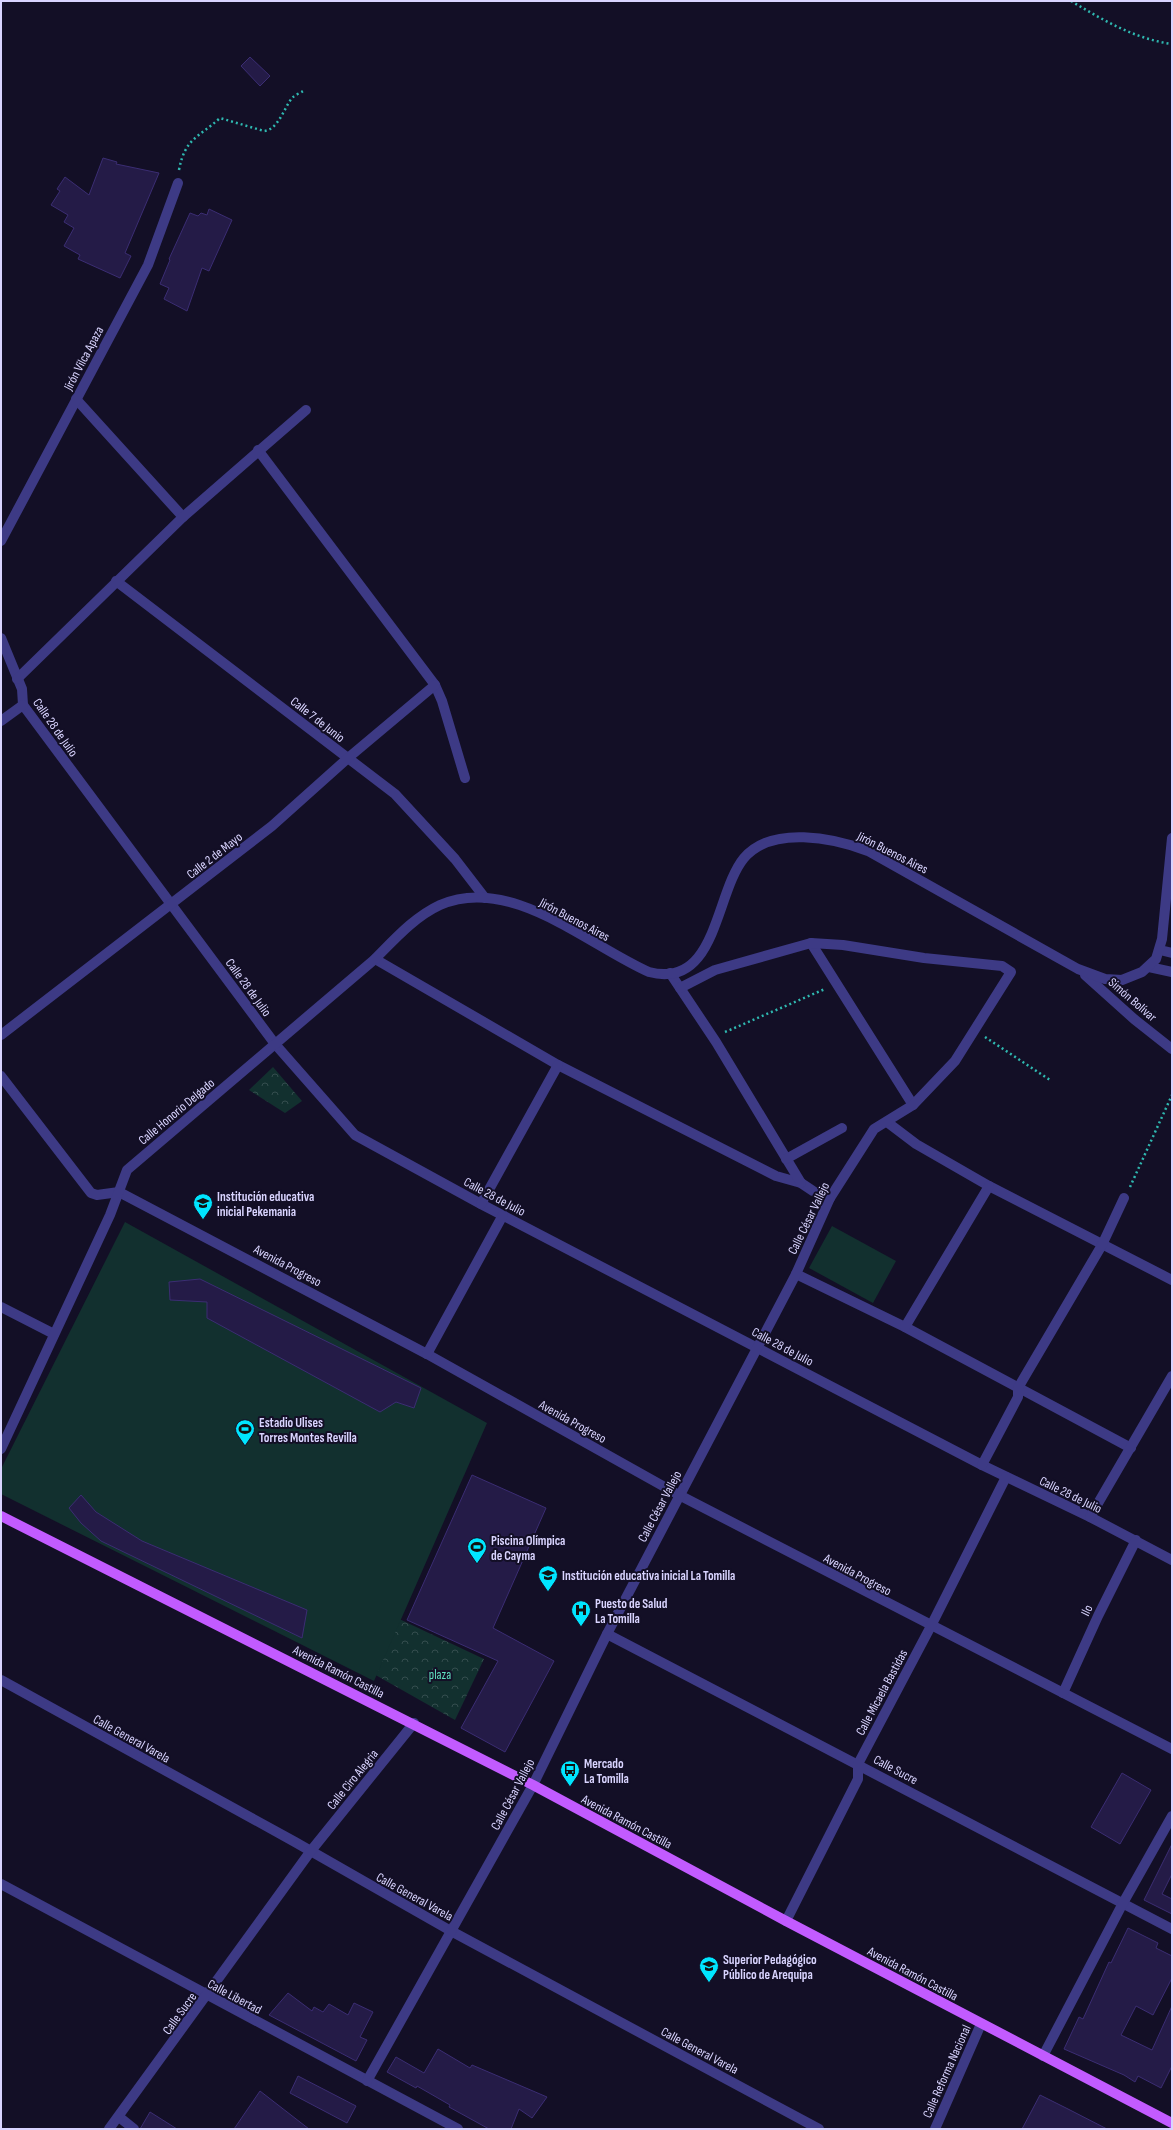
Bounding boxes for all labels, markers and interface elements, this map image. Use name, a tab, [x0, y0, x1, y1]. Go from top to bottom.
street label: Jirón Vilca Apaza	[60, 324, 107, 394]
street label: Calle 7 de Junio	[287, 694, 348, 746]
street label: Calle 28 de Julio	[29, 695, 81, 760]
street label: Jirón Buenos Aires	[854, 828, 931, 878]
street label: Calle 2 de Mayo	[184, 829, 246, 883]
street label: Jirón Buenos Aires	[536, 894, 613, 945]
street label: Calle 28 de Julio	[222, 956, 275, 1020]
street label: Simón Bolívar	[1105, 974, 1160, 1025]
street label: Calle Honorio Delgado	[135, 1075, 218, 1148]
street label: Calle 28 de Julio	[461, 1174, 528, 1220]
street label: Calle César Vallejo	[785, 1180, 833, 1257]
place label: Institución educativa inicial Pekemania	[217, 1189, 314, 1220]
school or university icon: Institución educativa inicial Pekemania	[192, 1192, 214, 1220]
street label: Avenida Progreso	[250, 1241, 324, 1290]
street label: Calle 28 de Julio	[749, 1324, 816, 1370]
street label: Avenida Progreso	[535, 1396, 609, 1447]
place label: Estadio Ulises Torres Montes Revilla	[259, 1415, 357, 1446]
sports icon: Estadio Ulises Torres Montes Revilla	[234, 1418, 256, 1446]
street label: Calle César Vallejo	[634, 1468, 685, 1545]
street label: Calle 28 de Julio	[1037, 1473, 1104, 1517]
place label: Piscina Olímpica de Cayma	[491, 1533, 565, 1564]
sports icon: Piscina Olímpica de Cayma	[466, 1536, 488, 1564]
street label: Avenida Progreso	[820, 1550, 894, 1599]
school or university icon: Institución educativa inicial La Tomilla	[537, 1564, 559, 1592]
place label: Institución educativa inicial La Tomilla	[562, 1568, 735, 1584]
place label: Puesto de Salud La Tomilla	[595, 1596, 668, 1627]
hospital icon: Puesto de Salud La Tomilla	[570, 1599, 592, 1627]
street label: Ilo	[1077, 1602, 1096, 1619]
street label: Avenida Ramón Castilla	[289, 1642, 387, 1702]
street label: Calle Micaela Bastidas	[852, 1646, 911, 1738]
park label: plaza	[429, 1667, 451, 1683]
street label: Calle General Varela	[90, 1711, 173, 1767]
street label: Calle Ciro Alegria	[324, 1746, 382, 1813]
street label: Calle Sucre	[871, 1752, 921, 1788]
street label: Calle César Vallejo	[487, 1756, 538, 1833]
place label: Mercado La Tomilla	[584, 1756, 629, 1787]
bus stop icon: Mercado La Tomilla	[559, 1759, 581, 1787]
street label: Avenida Ramón Castilla	[578, 1791, 675, 1852]
street label: Calle General Varela	[373, 1869, 456, 1925]
street label: Avenida Ramón Castilla	[864, 1943, 961, 2004]
place label: Superior Pedagógico Público de Arequipa	[723, 1952, 817, 1983]
school or university icon: Superior Pedagógico Público de Arequipa	[698, 1955, 720, 1983]
street label: Calle Libertad	[205, 1976, 264, 2018]
street label: Calle Sucre	[159, 1989, 200, 2038]
street label: Calle Reforma Nacional	[919, 2022, 975, 2120]
street label: Calle General Varela	[658, 2024, 741, 2078]

